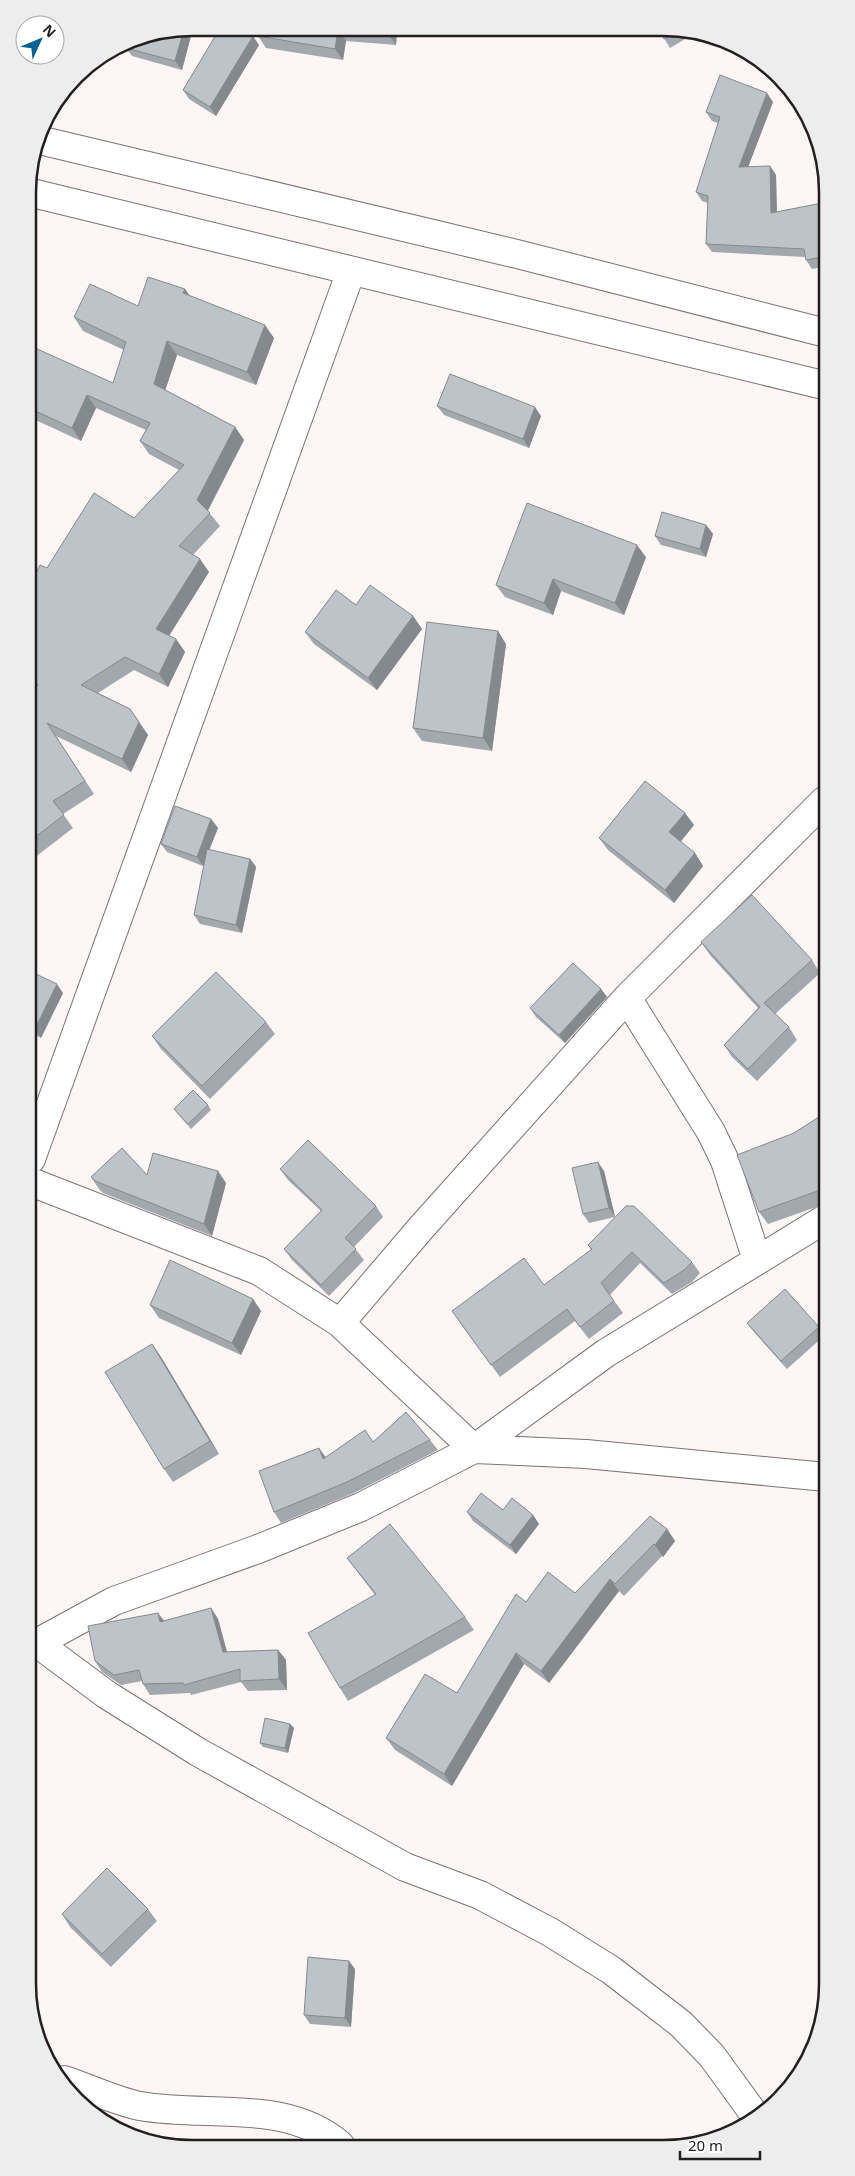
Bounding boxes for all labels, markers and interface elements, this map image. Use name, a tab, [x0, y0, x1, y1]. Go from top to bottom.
north arrow	[15, 15, 65, 65]
text: N	[39, 20, 61, 41]
scale bar	[680, 2128, 760, 2160]
text: 20 m	[688, 2135, 723, 2155]

